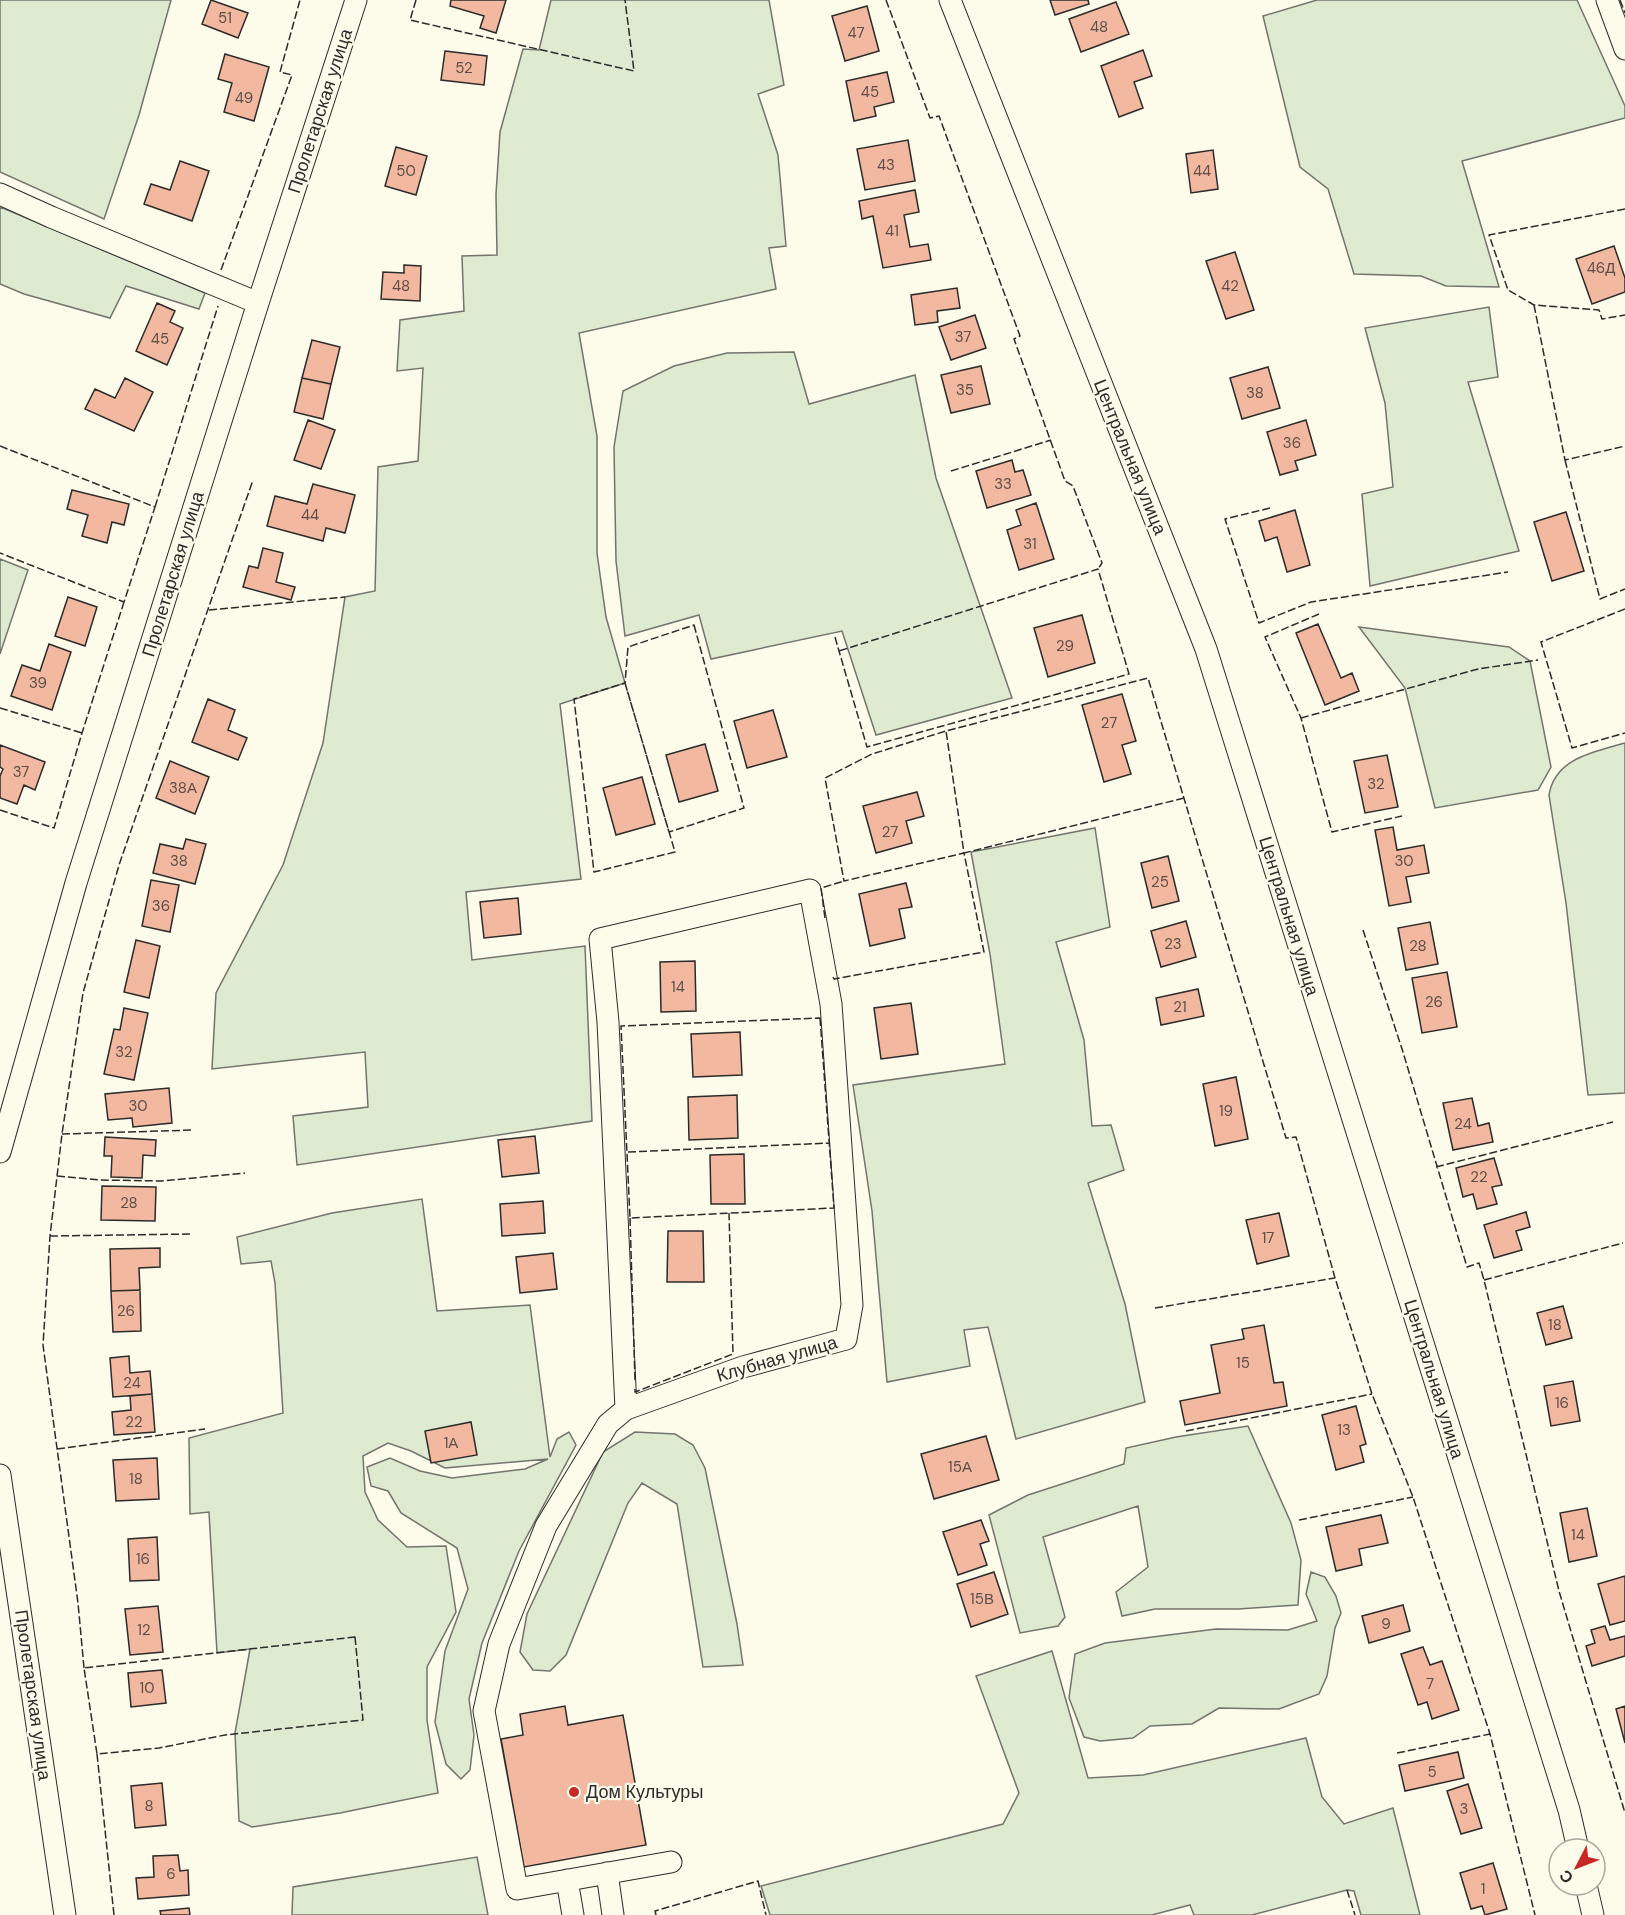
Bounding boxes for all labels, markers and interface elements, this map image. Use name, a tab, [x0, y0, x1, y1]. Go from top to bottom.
house number: 51	[218, 8, 232, 28]
house number: 48	[1090, 17, 1108, 37]
house number: 47	[847, 23, 865, 43]
street label: Пролетарская улица	[282, 25, 358, 196]
house number: 52	[455, 58, 473, 78]
house number: 45	[861, 82, 879, 102]
house number: 49	[235, 88, 253, 108]
house number: 43	[877, 155, 895, 175]
house number: 50	[396, 161, 416, 181]
house number: 44	[1193, 161, 1211, 181]
house number: 41	[885, 221, 899, 241]
house number: 46Д	[1587, 258, 1615, 278]
house number: 48	[392, 276, 410, 296]
house number: 42	[1221, 276, 1239, 296]
house number: 37	[955, 327, 971, 347]
house number: 45	[151, 329, 169, 349]
street label: Центральная улица	[1088, 376, 1172, 539]
house number: 35	[956, 380, 974, 400]
house number: 38	[1246, 383, 1264, 403]
house number: 36	[1283, 433, 1301, 453]
house number: 33	[994, 474, 1012, 494]
street label: Пролетарская улица	[136, 487, 210, 660]
house number: 44	[301, 505, 319, 525]
house number: 31	[1023, 534, 1037, 554]
house number: 29	[1056, 636, 1074, 656]
house number: 39	[29, 673, 47, 693]
house number: 27	[1101, 713, 1117, 733]
house number: 37	[13, 762, 29, 782]
house number: 32	[1367, 774, 1385, 794]
house number: 38А	[169, 778, 197, 798]
house number: 27	[882, 822, 898, 842]
street label: Центральная улица	[1253, 833, 1325, 1000]
house number: 38	[170, 851, 188, 871]
house number: 30	[1394, 851, 1414, 871]
house number: 25	[1151, 872, 1169, 892]
house number: 36	[152, 896, 170, 916]
house number: 23	[1164, 934, 1182, 954]
house number: 28	[1409, 936, 1427, 956]
house number: 14	[671, 977, 685, 997]
house number: 26	[1425, 992, 1443, 1012]
house number: 21	[1173, 997, 1187, 1017]
house number: 32	[115, 1042, 133, 1062]
house number: 30	[128, 1096, 148, 1116]
house number: 19	[1219, 1101, 1233, 1121]
house number: 24	[1454, 1114, 1472, 1134]
house number: 22	[1470, 1167, 1488, 1187]
house number: 28	[120, 1193, 138, 1213]
house number: 17	[1262, 1228, 1274, 1248]
street label: Центральная улица	[1398, 1296, 1470, 1463]
house number: 26	[117, 1301, 135, 1321]
house number: 18	[1548, 1315, 1562, 1335]
street label: Клубная улица	[714, 1330, 841, 1388]
house number: 15	[1236, 1353, 1250, 1373]
house number: 24	[123, 1373, 141, 1393]
house number: 16	[1555, 1393, 1569, 1413]
house number: 22	[125, 1412, 143, 1432]
house number: 13	[1337, 1420, 1351, 1440]
house number: 1А	[444, 1433, 458, 1453]
house number: 15А	[948, 1457, 972, 1477]
house number: 18	[129, 1469, 143, 1489]
house number: 14	[1571, 1525, 1585, 1545]
house number: 16	[136, 1549, 150, 1569]
house number: 15В	[970, 1589, 994, 1609]
street label: Пролетарская улица	[9, 1608, 57, 1783]
house number: 9	[1381, 1614, 1391, 1634]
house number: 12	[137, 1620, 151, 1640]
house number: 7	[1426, 1674, 1434, 1694]
house number: 10	[140, 1678, 154, 1698]
house number: 5	[1427, 1762, 1437, 1782]
place label: Дом Культуры	[586, 1780, 703, 1804]
marker: Дом Культуры	[567, 1785, 581, 1799]
house number: 8	[144, 1796, 154, 1816]
house number: 3	[1460, 1799, 1468, 1819]
north arrow	[1547, 1837, 1607, 1897]
house number: 6	[166, 1864, 176, 1884]
text: С	[1554, 1865, 1578, 1888]
house number: 1	[1481, 1879, 1485, 1899]

